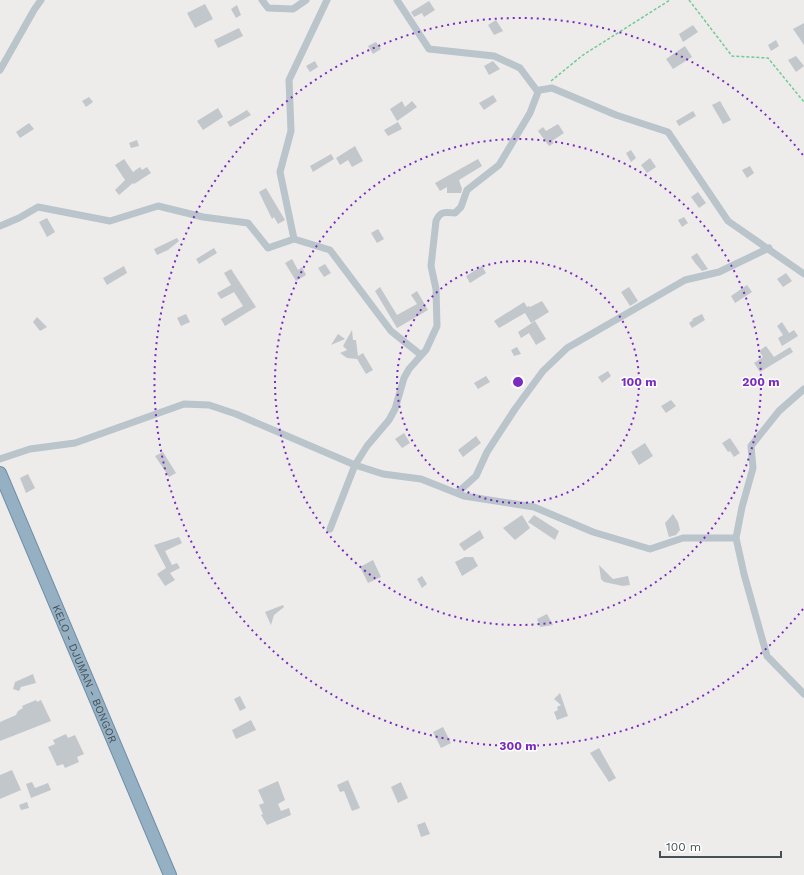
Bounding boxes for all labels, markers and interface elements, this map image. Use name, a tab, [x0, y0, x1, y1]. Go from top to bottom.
centre of rings	[511, 375, 525, 389]
text: 100 m	[621, 375, 657, 389]
text: 200 m	[742, 375, 780, 389]
street label: KELO - DJUMAN - BONGOR	[49, 603, 119, 745]
text: 300 m	[499, 739, 537, 753]
scale bar	[660, 833, 781, 859]
text: 100 m	[666, 840, 701, 854]

